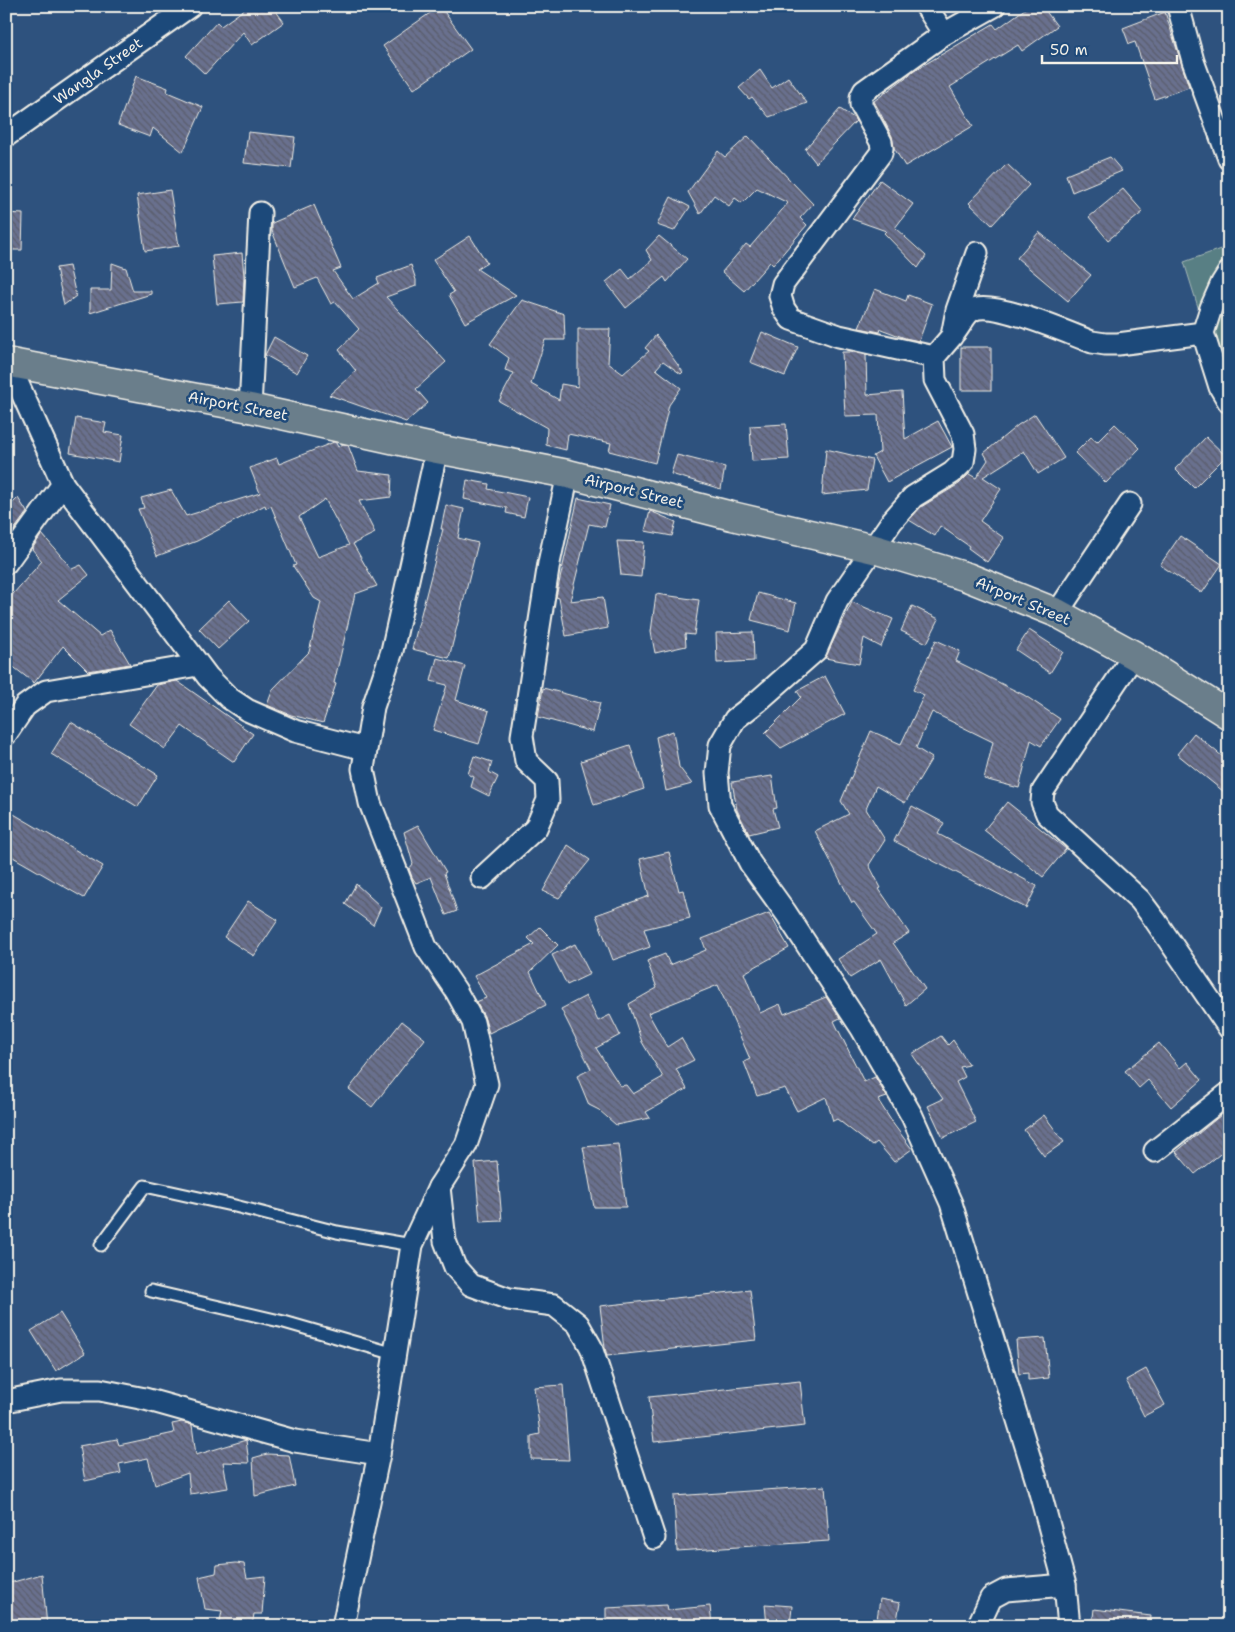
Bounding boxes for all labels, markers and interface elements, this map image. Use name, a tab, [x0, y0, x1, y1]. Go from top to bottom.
scale bar	[1042, 32, 1178, 64]
street label: Wangla Street	[50, 33, 146, 109]
text: 50 m	[1050, 40, 1088, 60]
street label: Airport Street	[186, 387, 290, 425]
street label: Airport Street	[582, 469, 686, 513]
street label: Airport Street	[972, 572, 1074, 630]

